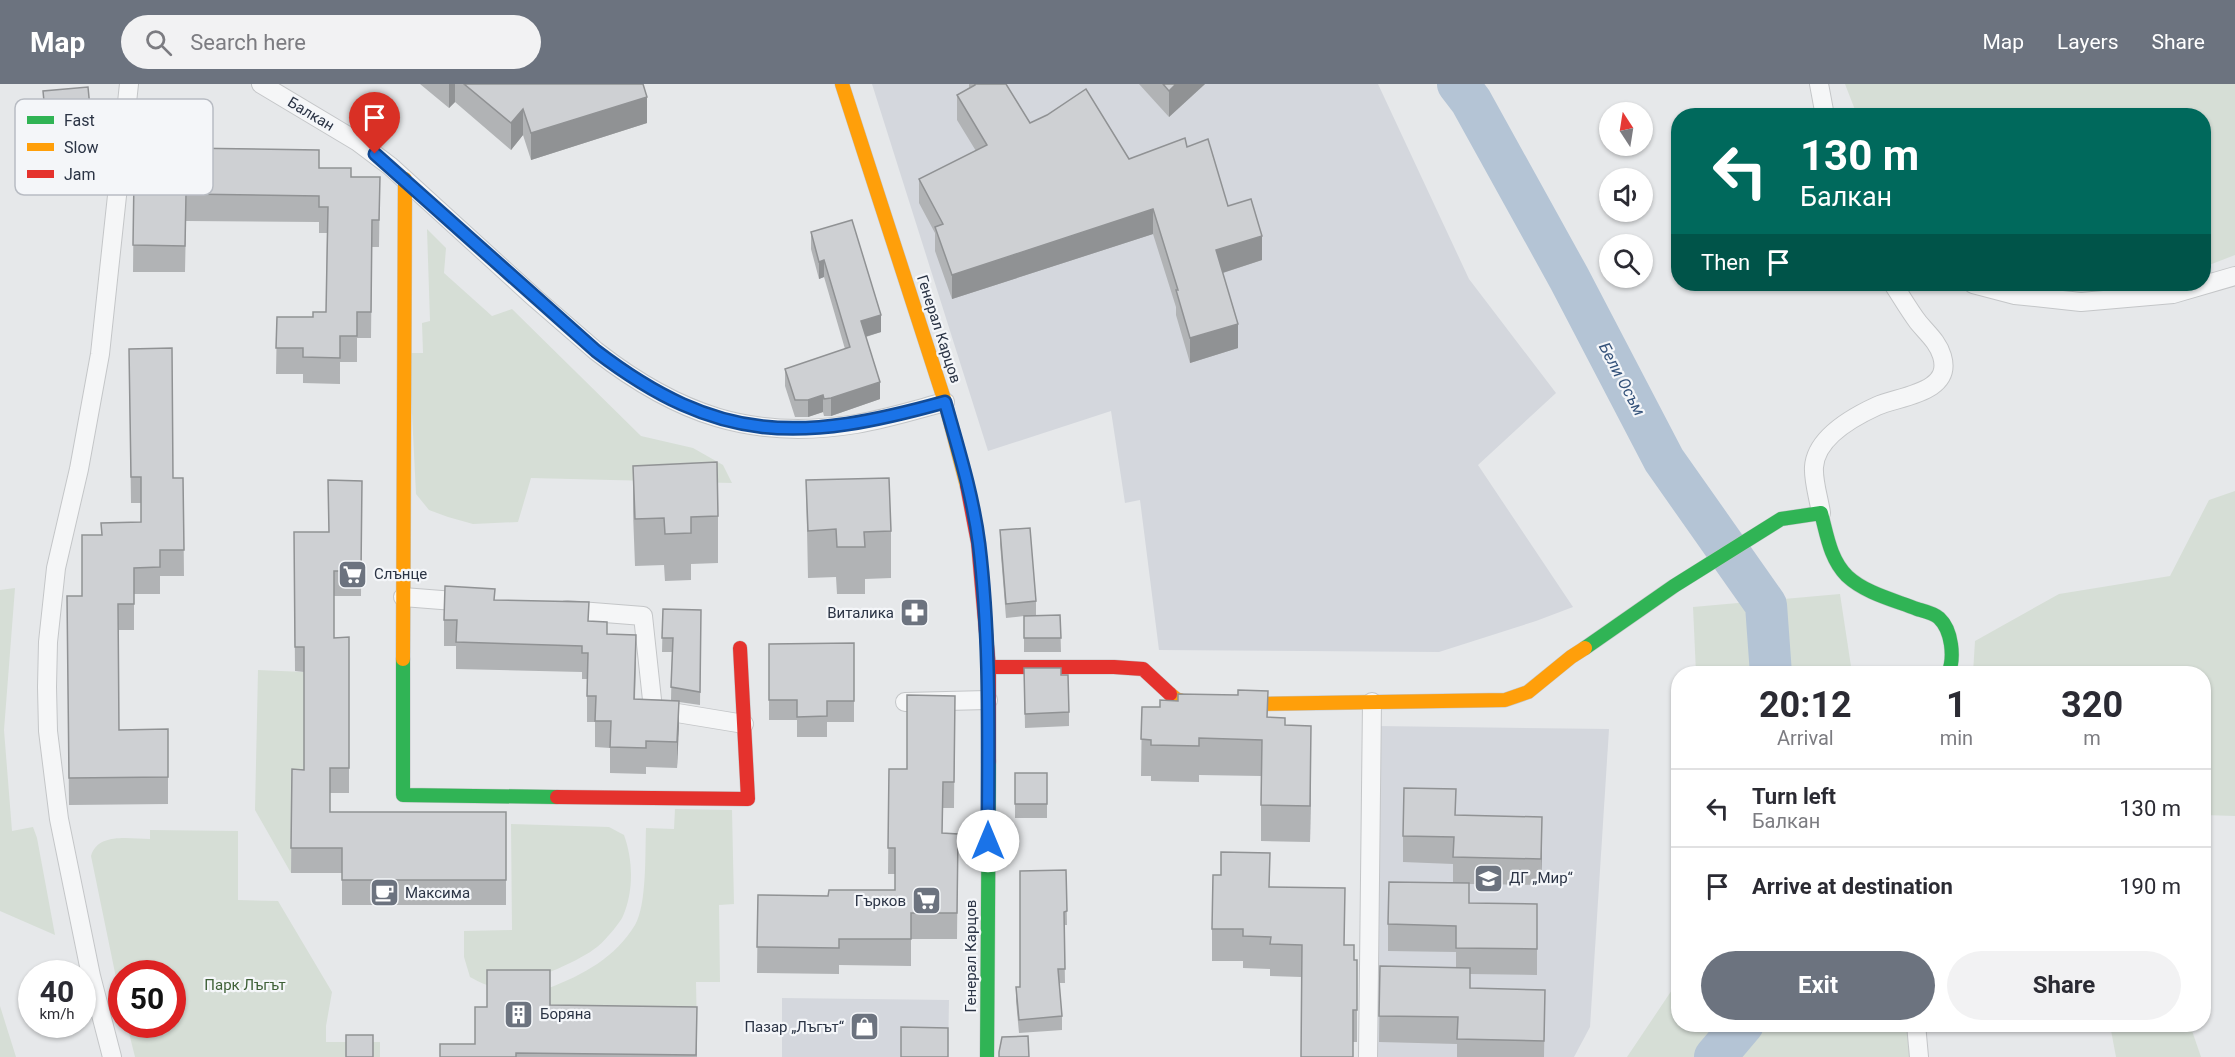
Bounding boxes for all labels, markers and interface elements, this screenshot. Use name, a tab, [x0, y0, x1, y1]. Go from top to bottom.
search box	[121, 15, 541, 69]
text: Map	[30, 26, 85, 59]
icon: search	[142, 26, 175, 59]
text: Search here	[190, 30, 306, 55]
text: Map	[1982, 30, 2024, 54]
text: Layers	[2057, 30, 2118, 54]
text: Share	[2151, 30, 2205, 54]
pin	[349, 92, 400, 154]
street label: Балкан	[284, 93, 338, 135]
legend	[15, 99, 213, 195]
icon: arrive	[358, 101, 391, 134]
north arrow	[1599, 102, 1653, 156]
map controls	[1599, 102, 1653, 288]
text: Fast	[64, 111, 95, 130]
text: 130 m	[1800, 131, 1919, 180]
icon: left	[1701, 132, 1779, 210]
text: Slow	[64, 138, 99, 157]
text: Jam	[64, 165, 96, 184]
button: sound	[1599, 168, 1653, 222]
text: Балкан	[1800, 181, 1892, 213]
button: search	[1599, 234, 1653, 288]
icon: arrive	[1762, 246, 1795, 279]
text: Then	[1701, 250, 1750, 275]
street label: Генерал Карцов	[913, 273, 965, 385]
water label: Бели Осъм	[1595, 339, 1649, 419]
supermarket icon: Слънце	[337, 558, 369, 590]
place label: Слънце	[374, 565, 427, 583]
pharmacy icon: Виталика	[899, 597, 931, 629]
place label: Виталика	[827, 604, 894, 622]
text: 20:12	[1759, 684, 1852, 726]
text: 1	[1946, 684, 1967, 726]
text: 320	[2061, 684, 2123, 726]
text: Arrival	[1777, 726, 1834, 750]
text: min	[1940, 726, 1973, 750]
text: m	[2083, 726, 2101, 750]
text: Turn left	[1752, 784, 1836, 809]
icon: left	[1701, 792, 1734, 825]
text: 130 m	[2119, 796, 2181, 821]
position arrow	[956, 809, 1020, 873]
text: Балкан	[1752, 809, 1820, 833]
school or university icon: ДГ „Мир“	[1472, 862, 1504, 894]
place label: ДГ „Мир“	[1509, 869, 1573, 887]
icon: arrive	[1701, 870, 1734, 903]
text: Arrive at destination	[1752, 874, 1953, 899]
text: 190 m	[2119, 874, 2181, 899]
cafe icon: Максима	[368, 877, 400, 909]
place label: Максима	[405, 884, 470, 902]
supermarket icon: Гърков	[911, 885, 943, 917]
place label: Гърков	[855, 892, 906, 910]
street label: Генерал Карцов	[962, 900, 980, 1012]
button: Exit	[1701, 951, 1935, 1020]
button: Share	[1947, 951, 2181, 1020]
speed limit sign: 50	[108, 960, 186, 1038]
text: 40	[40, 974, 74, 1009]
park label: Парк Лъгът	[204, 976, 286, 994]
building icon: Боряна	[503, 998, 535, 1030]
text: km/h	[39, 1005, 75, 1023]
place label: Боряна	[540, 1005, 591, 1023]
shop icon: Пазар „Лъгът“	[849, 1011, 881, 1043]
place label: Пазар „Лъгът“	[744, 1018, 845, 1036]

